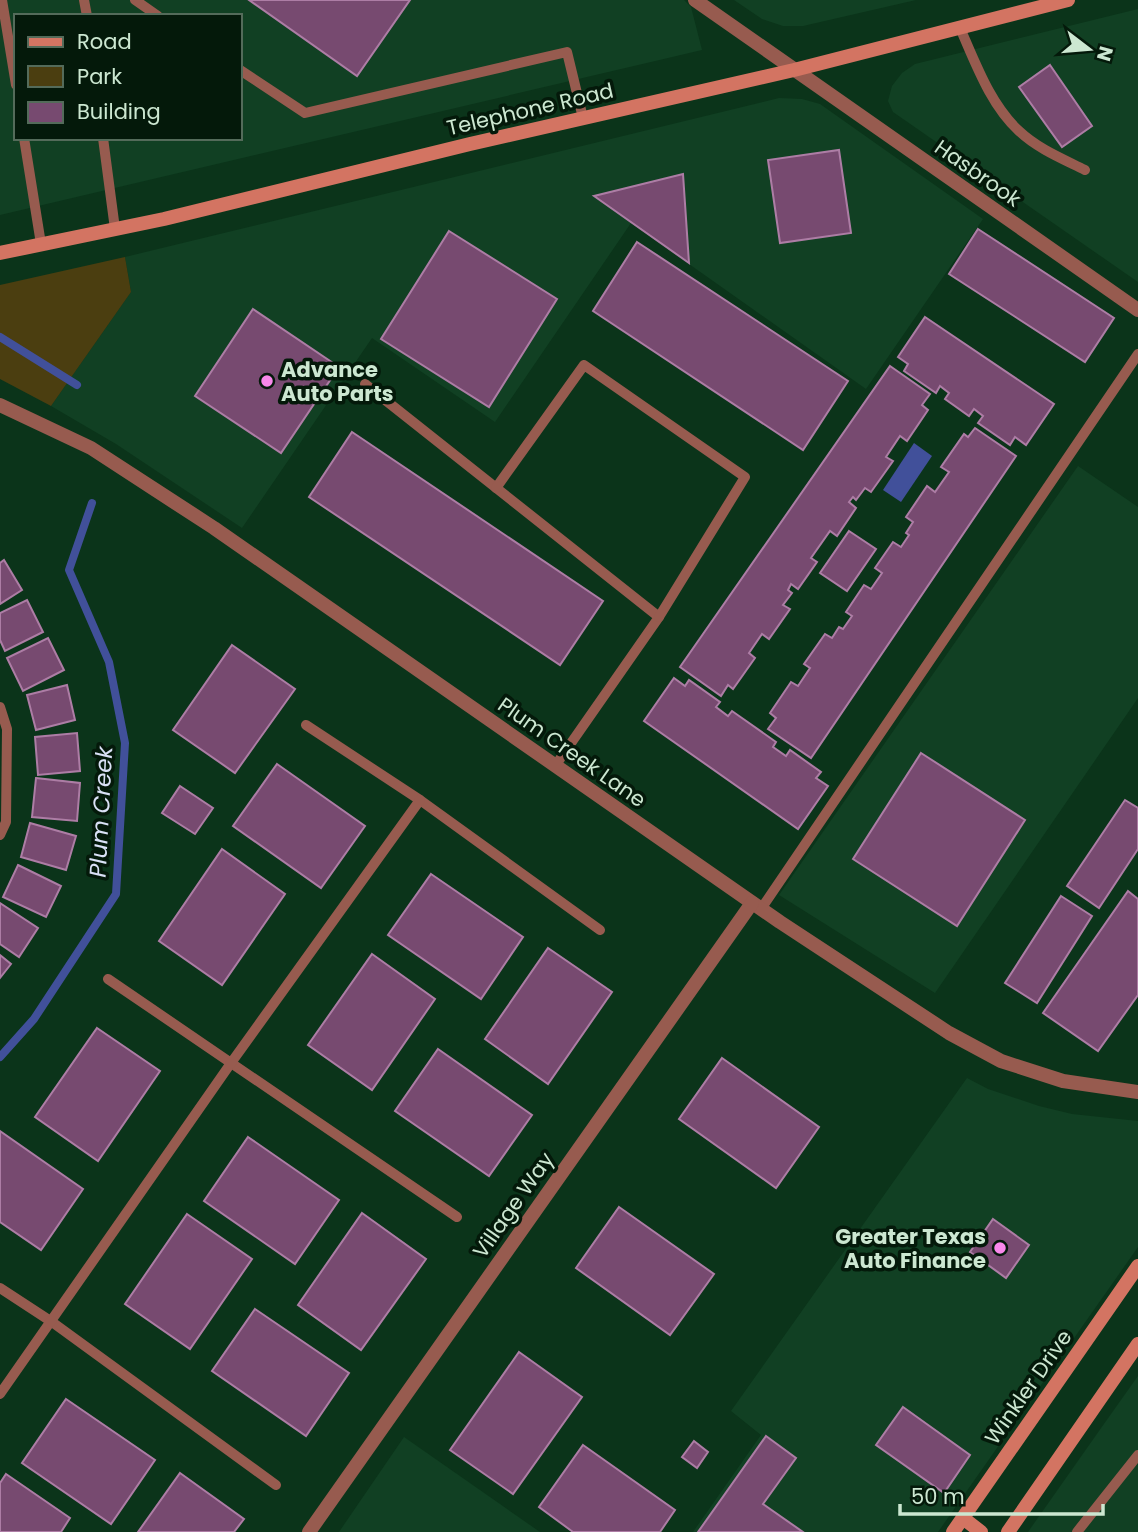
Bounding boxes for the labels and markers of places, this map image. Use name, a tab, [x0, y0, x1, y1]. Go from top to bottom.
place label: Advance Auto Parts	[281, 355, 394, 408]
marker: Advance Auto Parts	[259, 373, 275, 389]
place label: Greater Texas Auto Finance	[835, 1222, 986, 1275]
marker: Greater Texas Auto Finance	[992, 1240, 1008, 1256]

